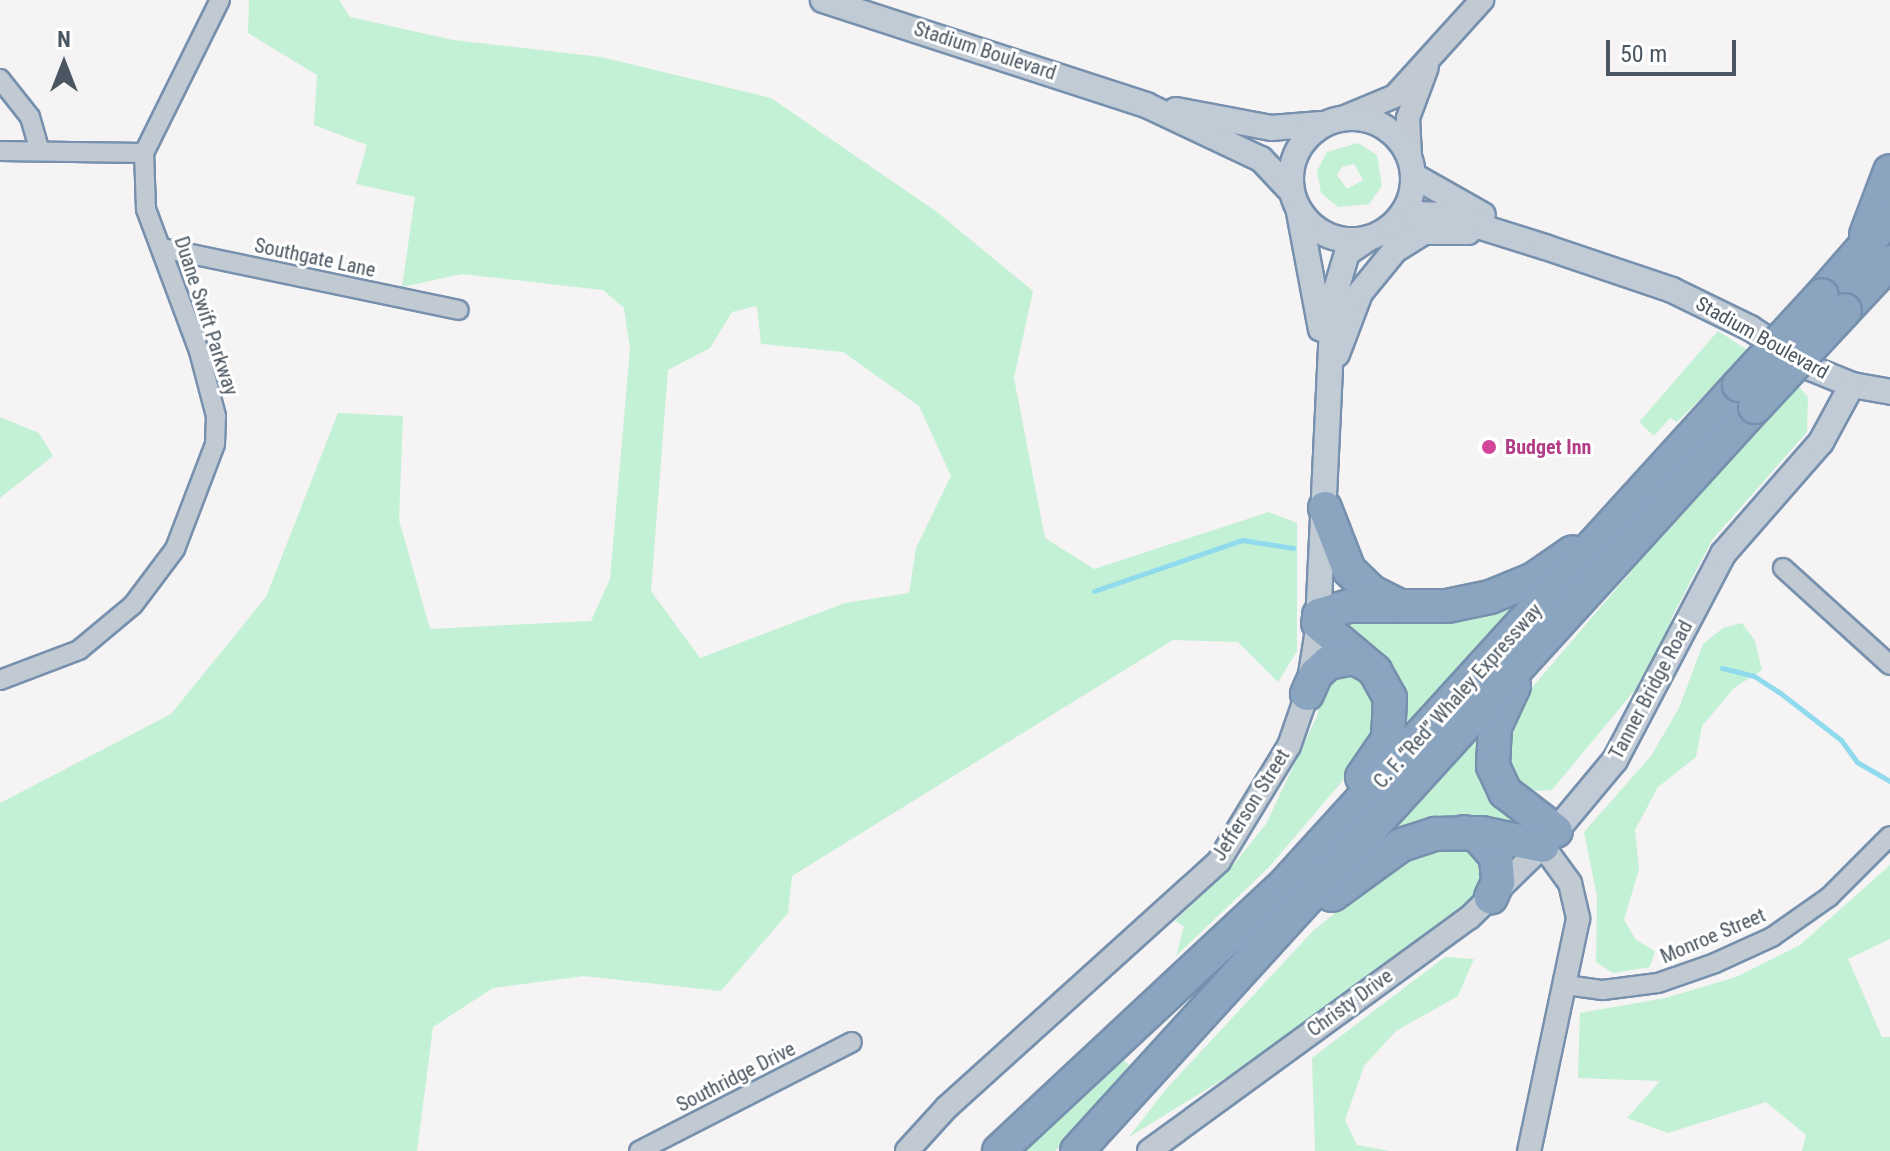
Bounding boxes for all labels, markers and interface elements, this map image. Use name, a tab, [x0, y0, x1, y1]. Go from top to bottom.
street label: Stadium Boulevard	[911, 17, 1059, 85]
north arrow	[24, 24, 104, 104]
scale bar	[1610, 24, 1740, 74]
text: N	[57, 27, 71, 52]
text: 50 m	[1620, 40, 1667, 68]
street label: Southgate Lane	[252, 233, 378, 283]
street label: Duane Swift Parkway	[169, 234, 243, 398]
street label: Stadium Boulevard	[1691, 292, 1833, 384]
place label: Budget Inn	[1505, 435, 1591, 459]
marker: Budget Inn	[1480, 438, 1498, 456]
street label: C. F. “Red” Whaley Expressway	[1369, 599, 1547, 793]
street label: Tanner Bridge Road	[1604, 616, 1698, 764]
street label: Jefferson Street	[1207, 745, 1295, 865]
street label: Monroe Street	[1657, 903, 1769, 969]
street label: Christy Drive	[1303, 964, 1397, 1042]
street label: Southridge Drive	[673, 1037, 799, 1117]

